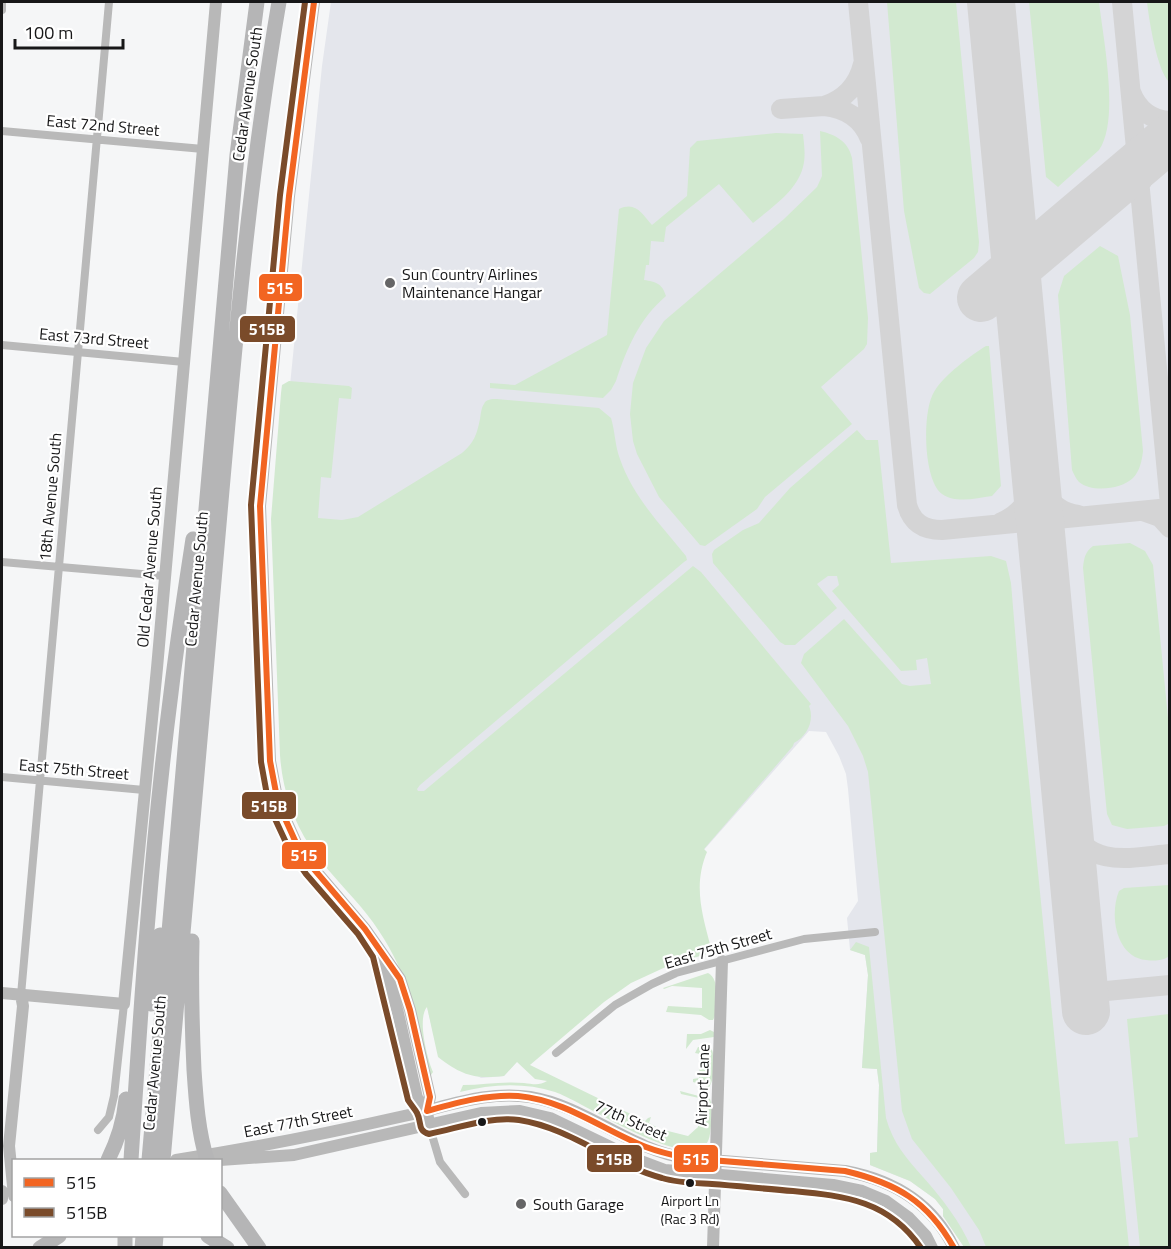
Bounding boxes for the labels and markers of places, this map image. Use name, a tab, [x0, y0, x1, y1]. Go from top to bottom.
place label: Sun Country Airlines Maintenance Hangar	[402, 262, 543, 304]
marker: Sun Country Airlines Maintenance Hangar	[383, 276, 397, 290]
unlabelled marker	[476, 1116, 488, 1128]
marker: Airport Ln (Rac 3 Rd)	[684, 1177, 696, 1189]
place label: Airport Ln (Rac 3 Rd)	[660, 1190, 720, 1229]
place label: South Garage	[533, 1192, 624, 1216]
marker: South Garage	[514, 1197, 528, 1211]

